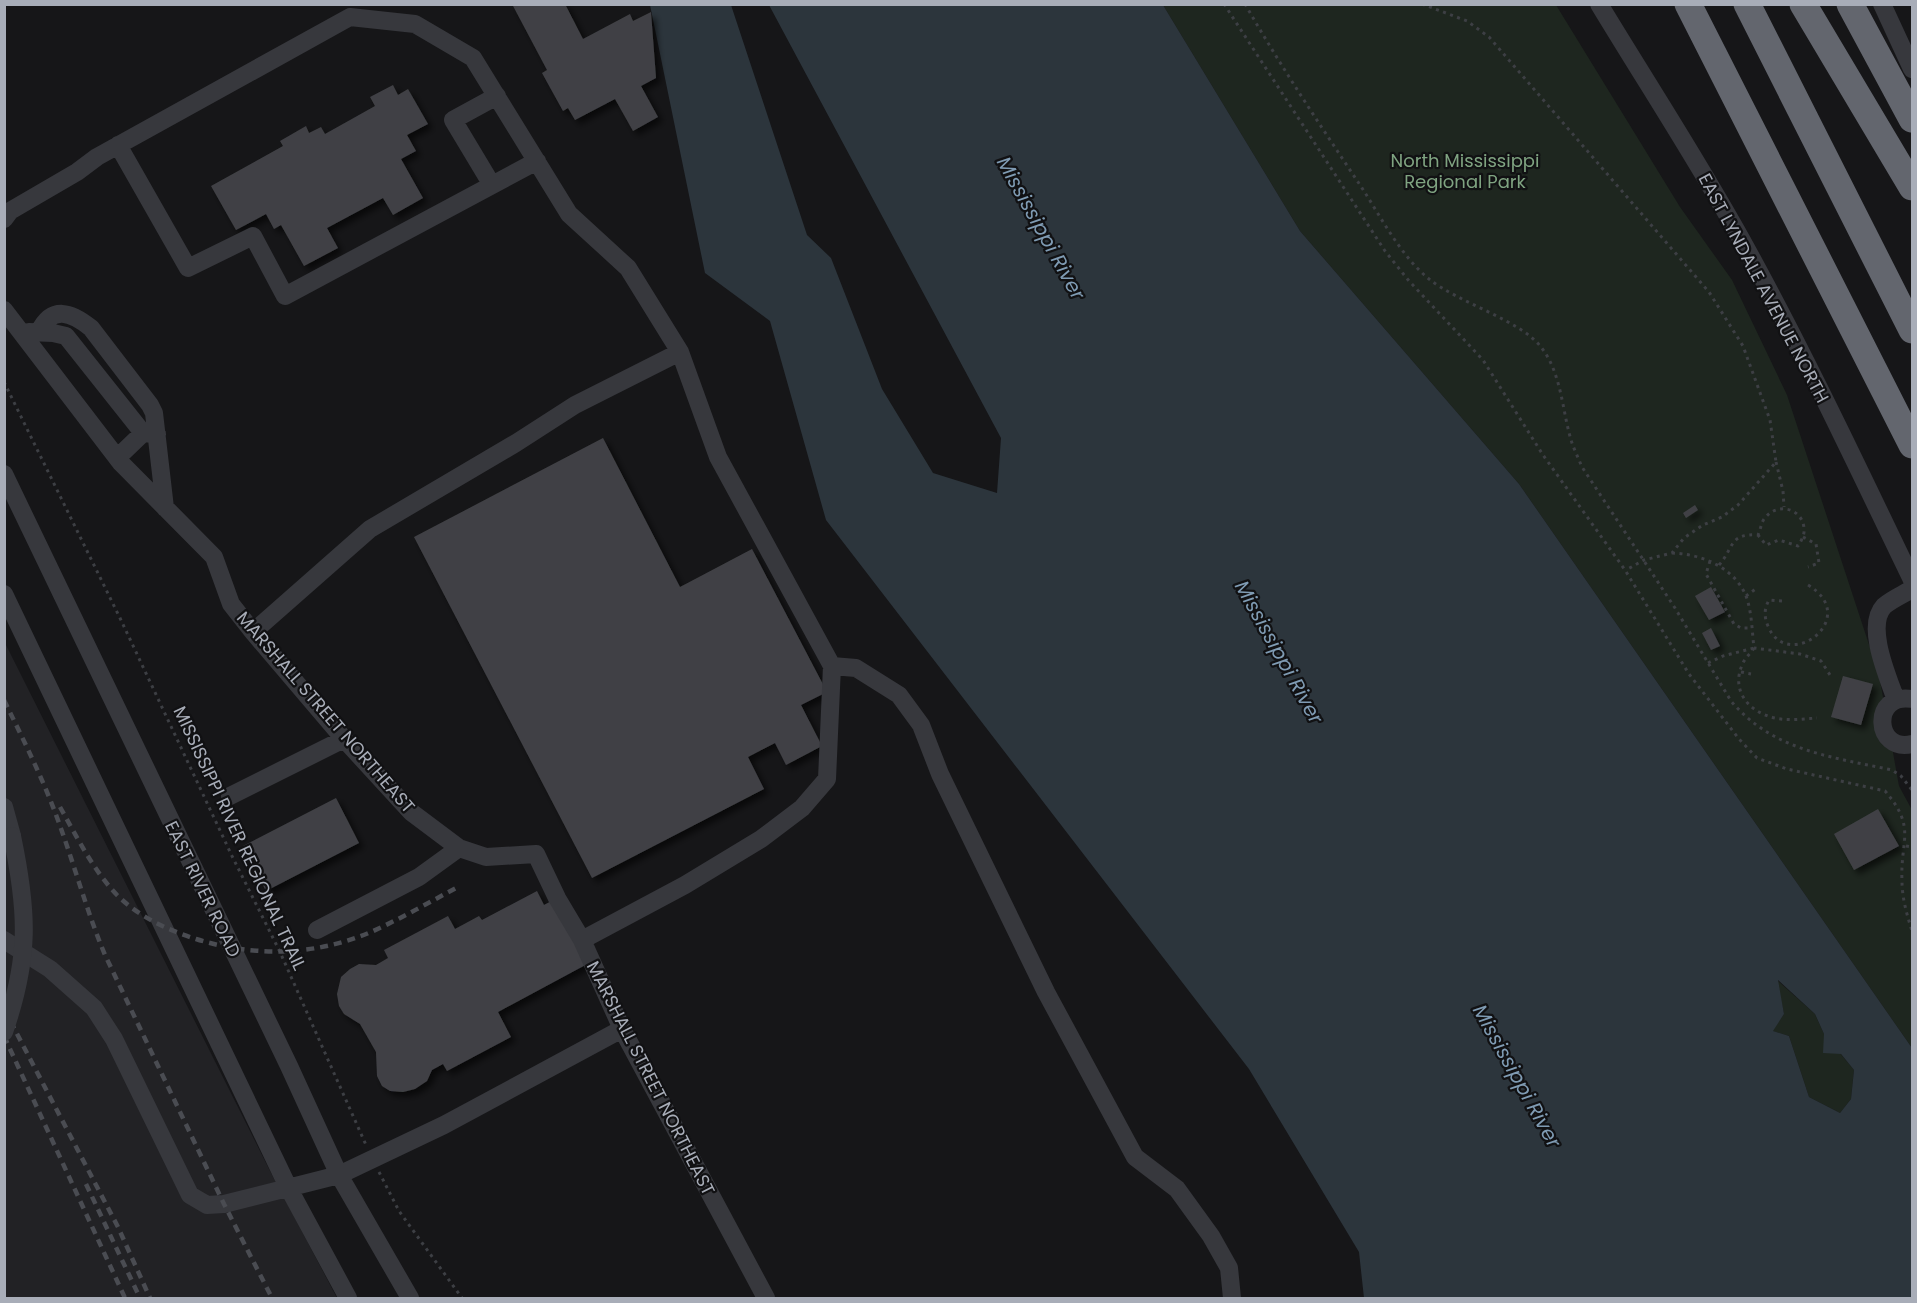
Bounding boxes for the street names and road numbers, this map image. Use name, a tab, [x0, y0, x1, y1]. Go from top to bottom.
street label: EAST LYNDALE AVENUE NORTH	[1693, 169, 1835, 407]
street label: MARSHALL STREET NORTHEAST	[231, 606, 421, 818]
street label: MISSISSIPPI RIVER REGIONAL TRAIL	[168, 702, 312, 974]
street label: EAST RIVER ROAD	[159, 817, 247, 961]
street label: MARSHALL STREET NORTHEAST	[581, 957, 721, 1200]

